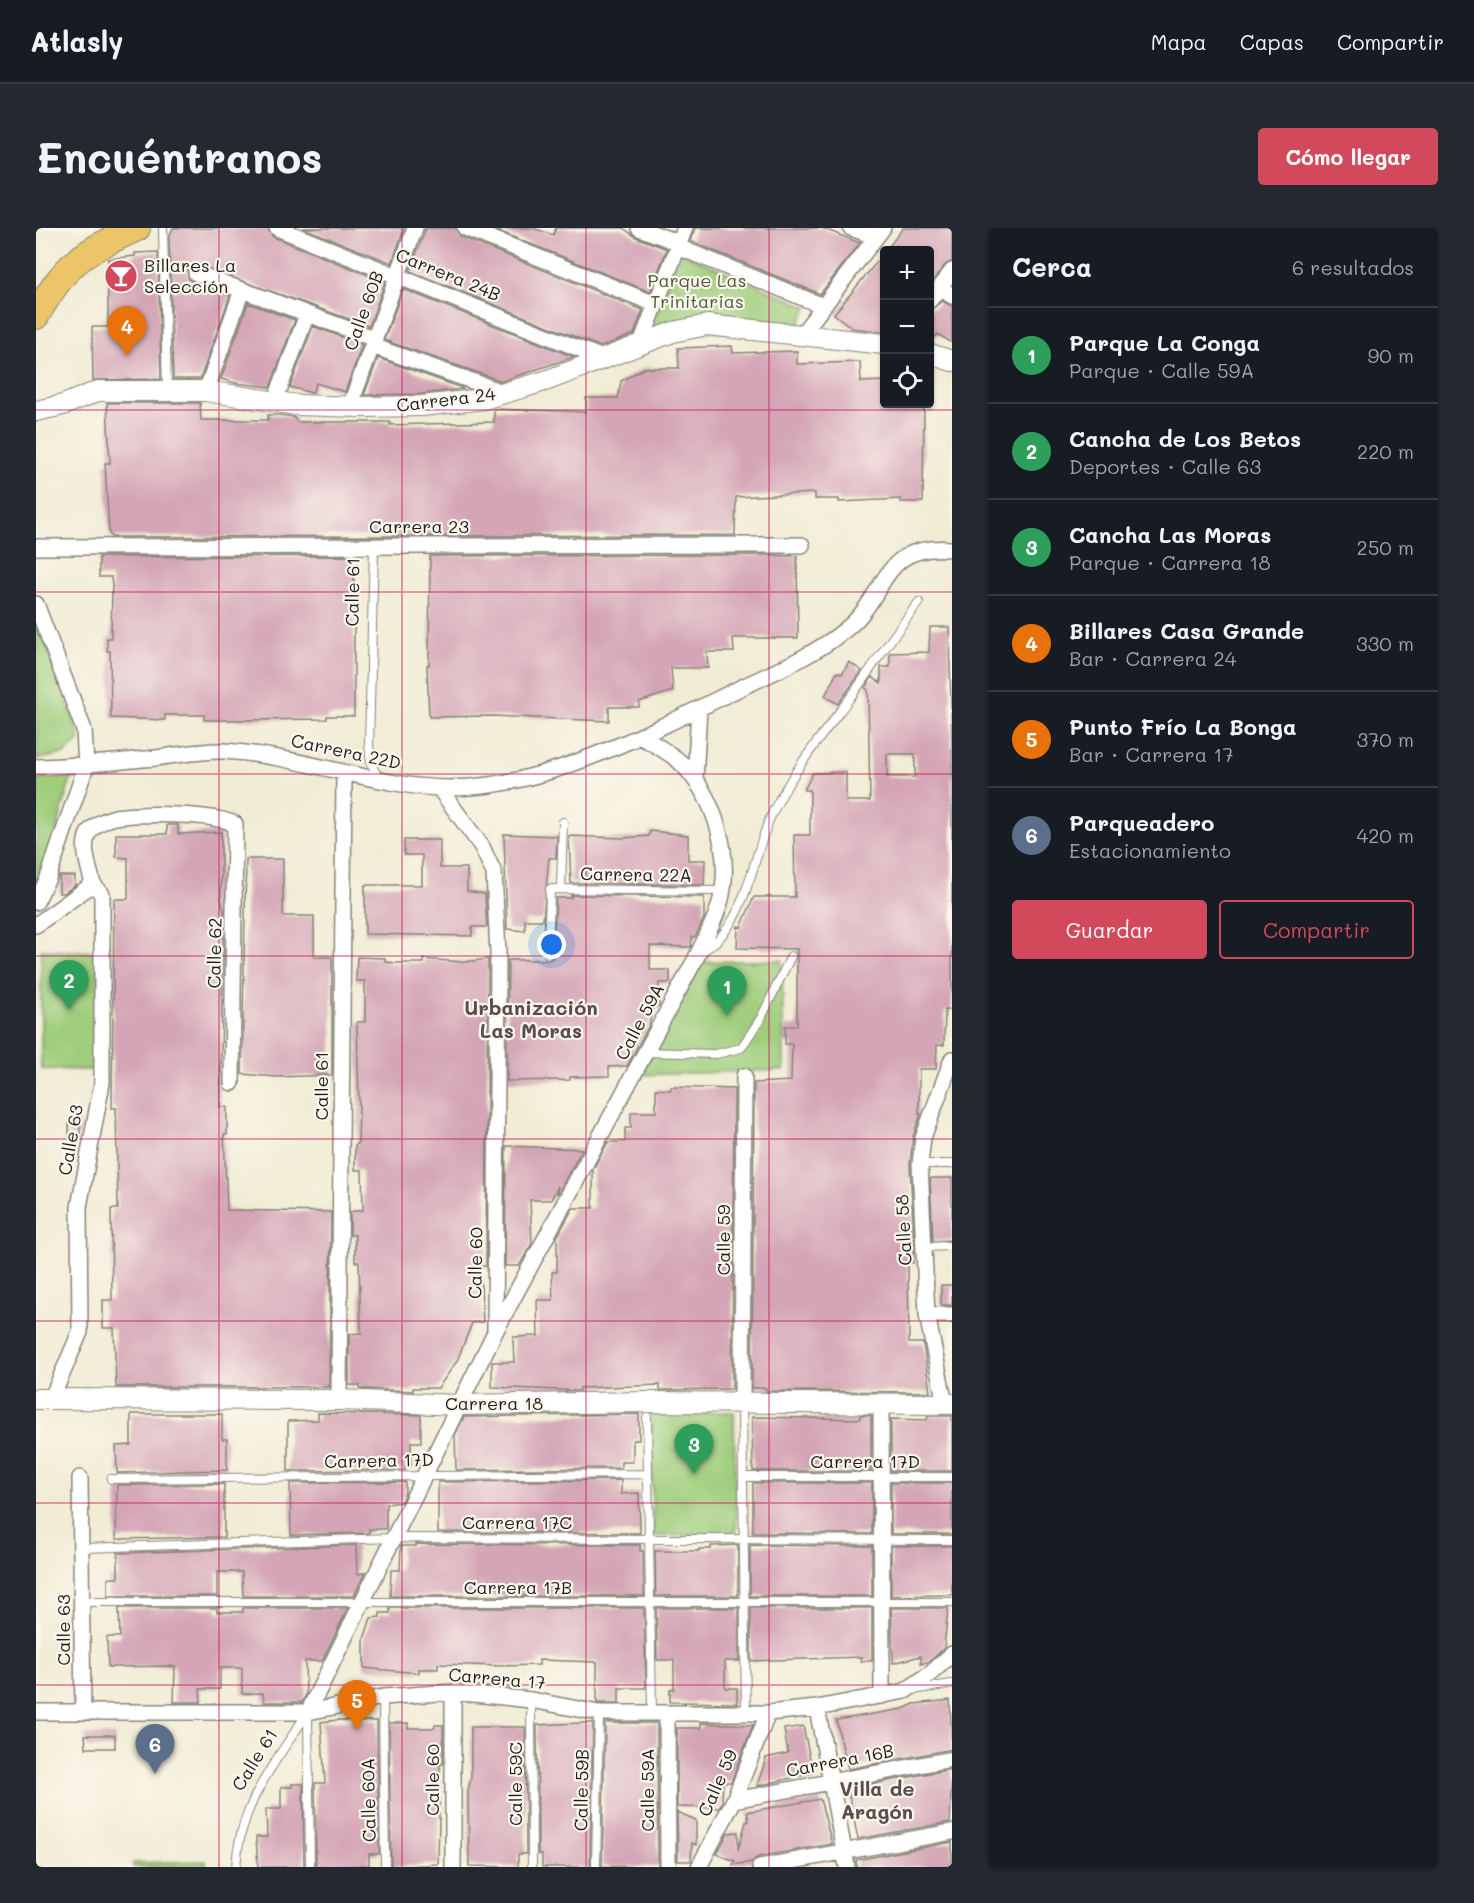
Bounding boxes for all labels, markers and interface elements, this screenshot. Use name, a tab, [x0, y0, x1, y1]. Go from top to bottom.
text: Atlasly	[30, 23, 124, 59]
text: Mapa	[1151, 28, 1207, 55]
text: Capas	[1240, 28, 1304, 55]
text: Compartir	[1337, 28, 1444, 55]
button: Cómo llegar	[1258, 128, 1438, 185]
text: Encuéntranos	[36, 129, 322, 184]
street label: Carrera 24B	[392, 242, 504, 306]
map controls	[880, 246, 934, 408]
button: +	[880, 246, 934, 300]
text: Cerca	[1012, 250, 1092, 284]
place label: Billares La Selección	[144, 253, 236, 298]
text: 6 resultados	[1292, 254, 1414, 280]
bar icon: Billares La Selección	[103, 258, 139, 294]
street label: Calle 60B	[338, 267, 389, 354]
park label: Parque Las Trinitarias	[648, 268, 746, 313]
button: −	[880, 300, 934, 354]
pin: 4	[108, 306, 146, 356]
text: Parque La Conga	[1069, 328, 1260, 357]
text: 1	[1027, 342, 1036, 368]
text: 90 m	[1368, 342, 1414, 368]
button: locate	[880, 354, 934, 408]
text: Parque · Calle 59A	[1069, 357, 1254, 383]
street label: Carrera 24	[395, 381, 497, 417]
text: Cancha de Los Betos	[1069, 424, 1301, 453]
text: 2	[1026, 438, 1037, 464]
text: 220 m	[1357, 438, 1414, 464]
text: Deportes · Calle 63	[1069, 453, 1261, 479]
street label: Carrera 23	[369, 514, 469, 538]
text: Cancha Las Moras	[1069, 520, 1271, 549]
text: 3	[1026, 534, 1038, 560]
text: 250 m	[1357, 534, 1414, 560]
text: Parque · Carrera 18	[1069, 549, 1271, 575]
street label: Calle 61	[339, 557, 365, 627]
text: Billares Casa Grande	[1069, 616, 1304, 645]
text: 4	[1025, 630, 1038, 656]
text: 330 m	[1356, 630, 1414, 656]
text: Bar · Carrera 24	[1069, 645, 1236, 671]
text: Punto Frío La Bonga	[1069, 712, 1296, 741]
text: 5	[1026, 726, 1037, 752]
text: 370 m	[1356, 726, 1414, 752]
street label: Carrera 22D	[289, 728, 403, 774]
text: Bar · Carrera 17	[1069, 741, 1234, 767]
text: Parqueadero	[1069, 808, 1214, 837]
text: 6	[1025, 822, 1038, 848]
text: 420 m	[1356, 822, 1414, 848]
text: Estacionamiento	[1069, 837, 1231, 863]
street label: Carrera 22A	[580, 861, 692, 887]
button: Guardar	[1012, 900, 1207, 959]
button: Compartir	[1219, 900, 1414, 959]
street label: Calle 62	[201, 917, 227, 989]
your location	[537, 930, 566, 959]
pin: 2	[50, 960, 88, 1010]
pin: 1	[708, 966, 746, 1016]
street label: Calle 59A	[609, 979, 669, 1064]
district label: Urbanización Las Moras	[464, 994, 598, 1043]
street label: Calle 61	[309, 1052, 333, 1120]
street label: Calle 63	[52, 1103, 88, 1177]
street label: Calle 58	[889, 1194, 917, 1266]
street label: Calle 59	[711, 1204, 735, 1276]
street label: Calle 60	[462, 1227, 488, 1299]
street label: Carrera 18	[445, 1391, 543, 1415]
pin: 3	[674, 1424, 714, 1474]
street label: Carrera 17D	[324, 1447, 434, 1473]
street label: Carrera 17D	[810, 1449, 920, 1473]
street label: Carrera 17C	[462, 1510, 572, 1534]
street label: Carrera 17B	[464, 1575, 572, 1599]
street label: Calle 63	[51, 1594, 75, 1666]
street label: Carrera 17	[448, 1662, 547, 1694]
pin: 5	[338, 1680, 376, 1730]
pin: 6	[136, 1724, 174, 1774]
street label: Calle 61	[226, 1724, 283, 1795]
street label: Carrera 16B	[784, 1738, 896, 1782]
street label: Calle 59C	[503, 1742, 527, 1826]
street label: Calle 60	[420, 1744, 444, 1816]
street label: Calle 59	[692, 1745, 743, 1820]
street label: Calle 59A	[635, 1748, 659, 1832]
street label: Calle 59B	[568, 1749, 594, 1831]
street label: Calle 60A	[355, 1758, 381, 1842]
district label: Villa de Aragón	[840, 1775, 915, 1824]

